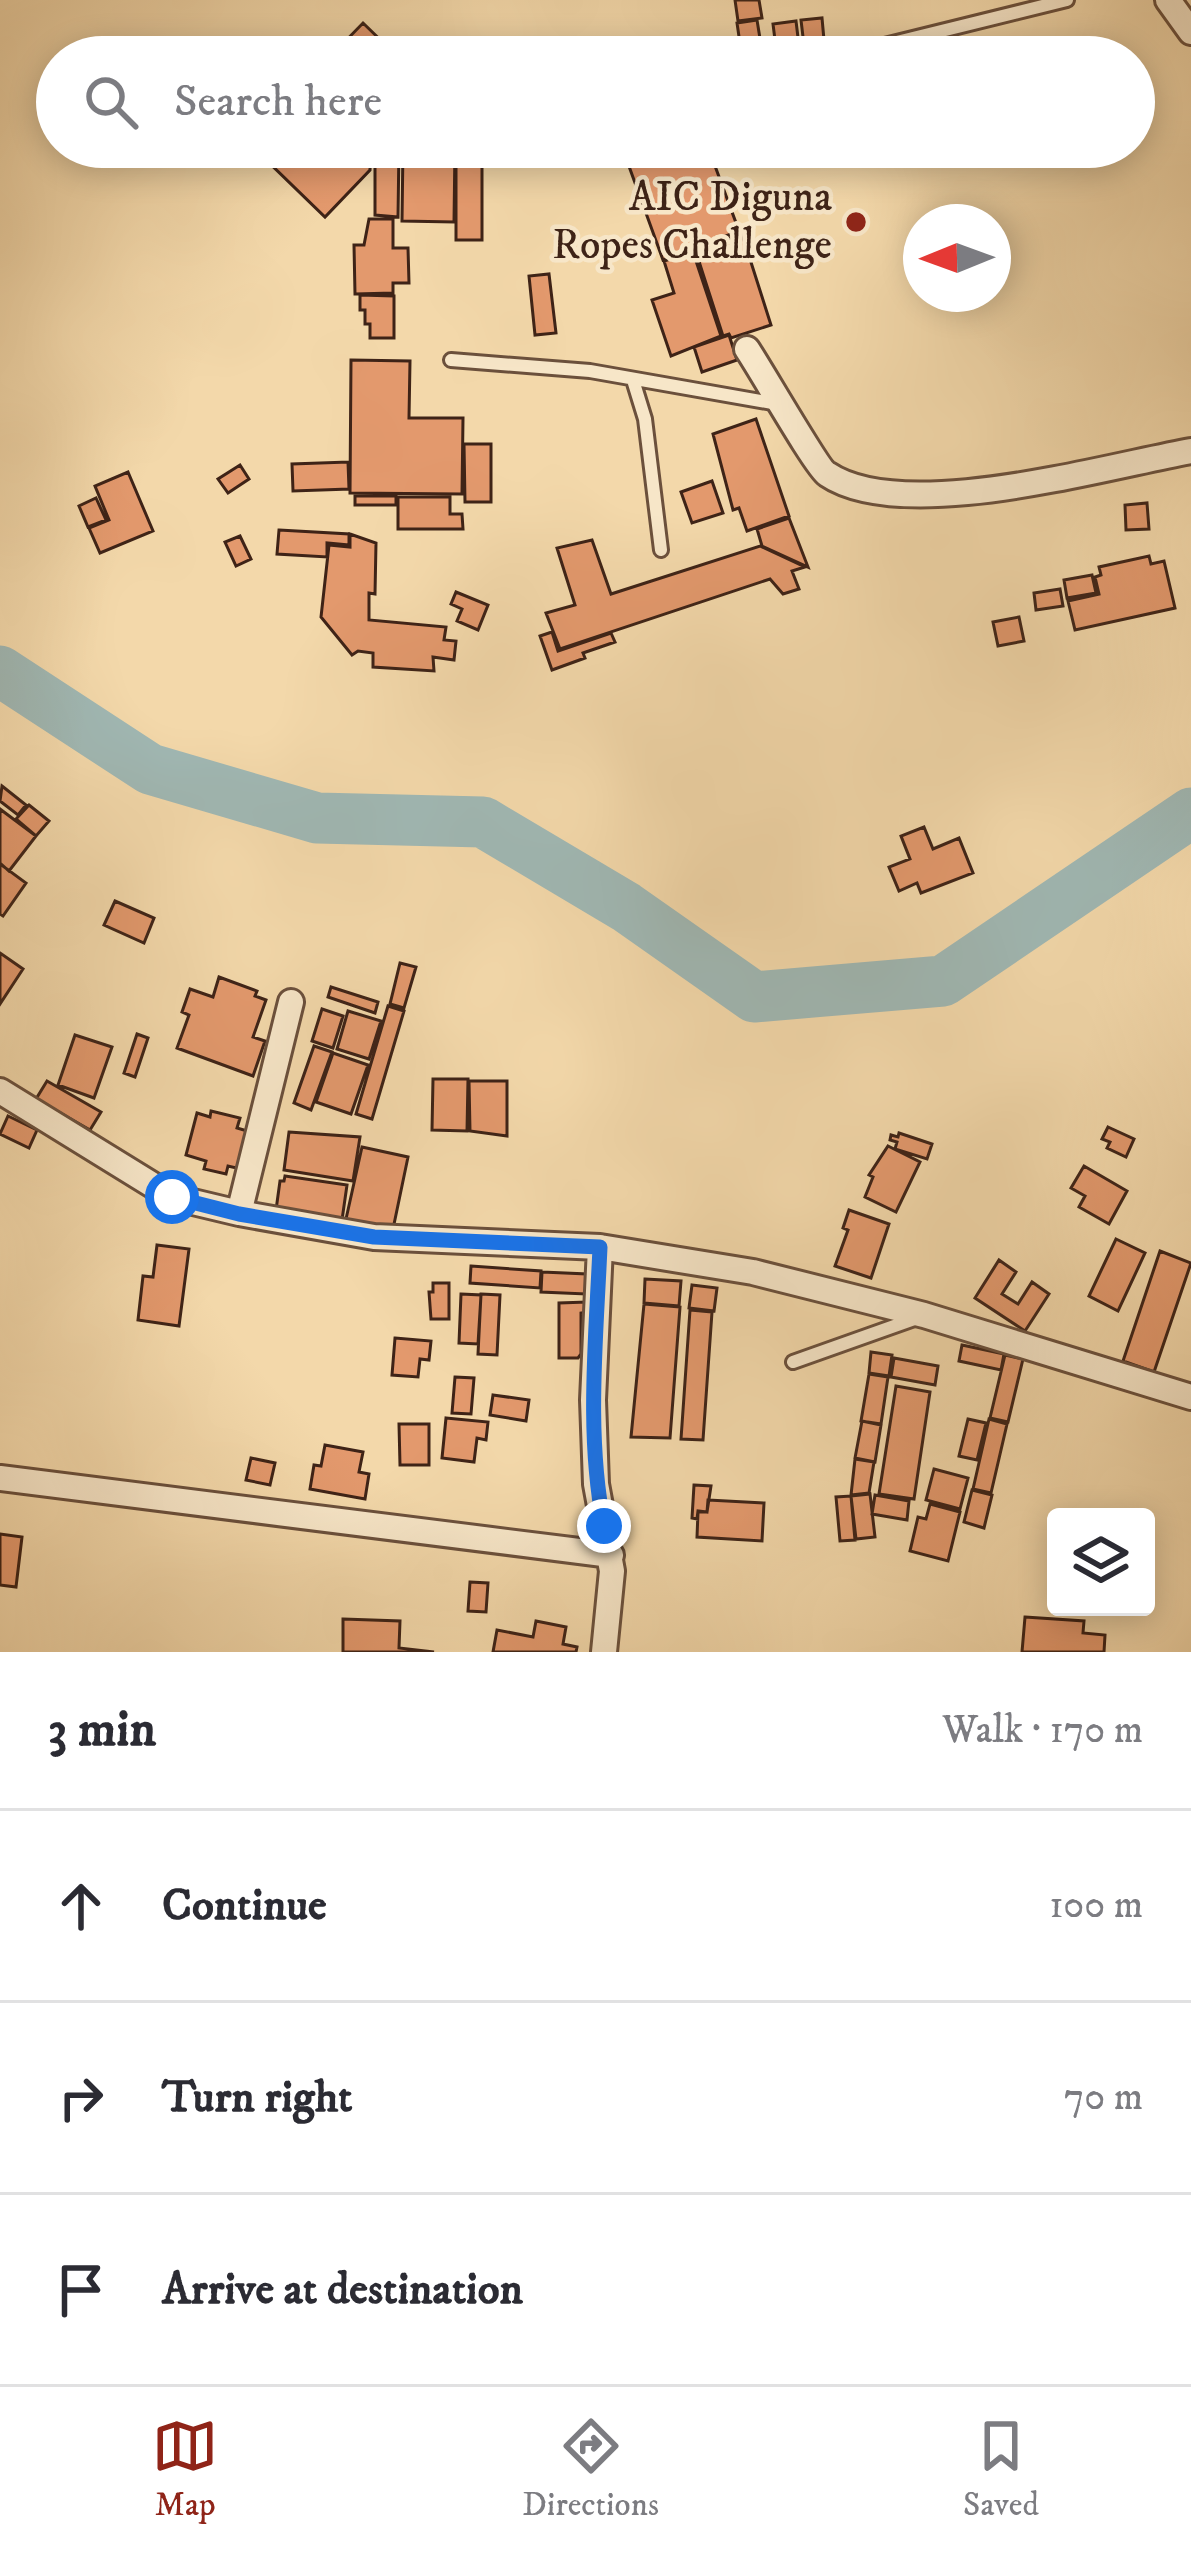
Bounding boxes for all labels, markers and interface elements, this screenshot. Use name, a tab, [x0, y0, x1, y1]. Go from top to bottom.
search box	[36, 36, 1155, 168]
icon: search	[78, 69, 144, 135]
text: Search here	[174, 74, 382, 130]
place label: AIC Diguna Ropes Challenge	[552, 172, 832, 272]
north arrow	[903, 204, 1011, 312]
marker: AIC Diguna Ropes Challenge	[843, 209, 869, 235]
route start	[145, 1170, 199, 1224]
route end	[577, 1499, 631, 1553]
map controls	[1047, 1508, 1155, 1616]
button: layers	[1047, 1508, 1155, 1616]
text: 3 min	[48, 1698, 156, 1762]
text: Walk · 170 m	[942, 1706, 1143, 1755]
icon: ahead	[48, 1873, 114, 1939]
text: Continue	[162, 1878, 327, 1934]
text: 100 m	[1049, 1881, 1143, 1930]
icon: right	[48, 2065, 114, 2131]
text: Turn right	[162, 2070, 352, 2126]
text: 70 m	[1064, 2073, 1143, 2122]
icon: arrive	[48, 2257, 114, 2323]
text: Arrive at destination	[162, 2262, 523, 2318]
tab: Map	[152, 2413, 218, 2526]
tab: Directions	[522, 2413, 659, 2526]
tab: Saved	[963, 2413, 1039, 2526]

